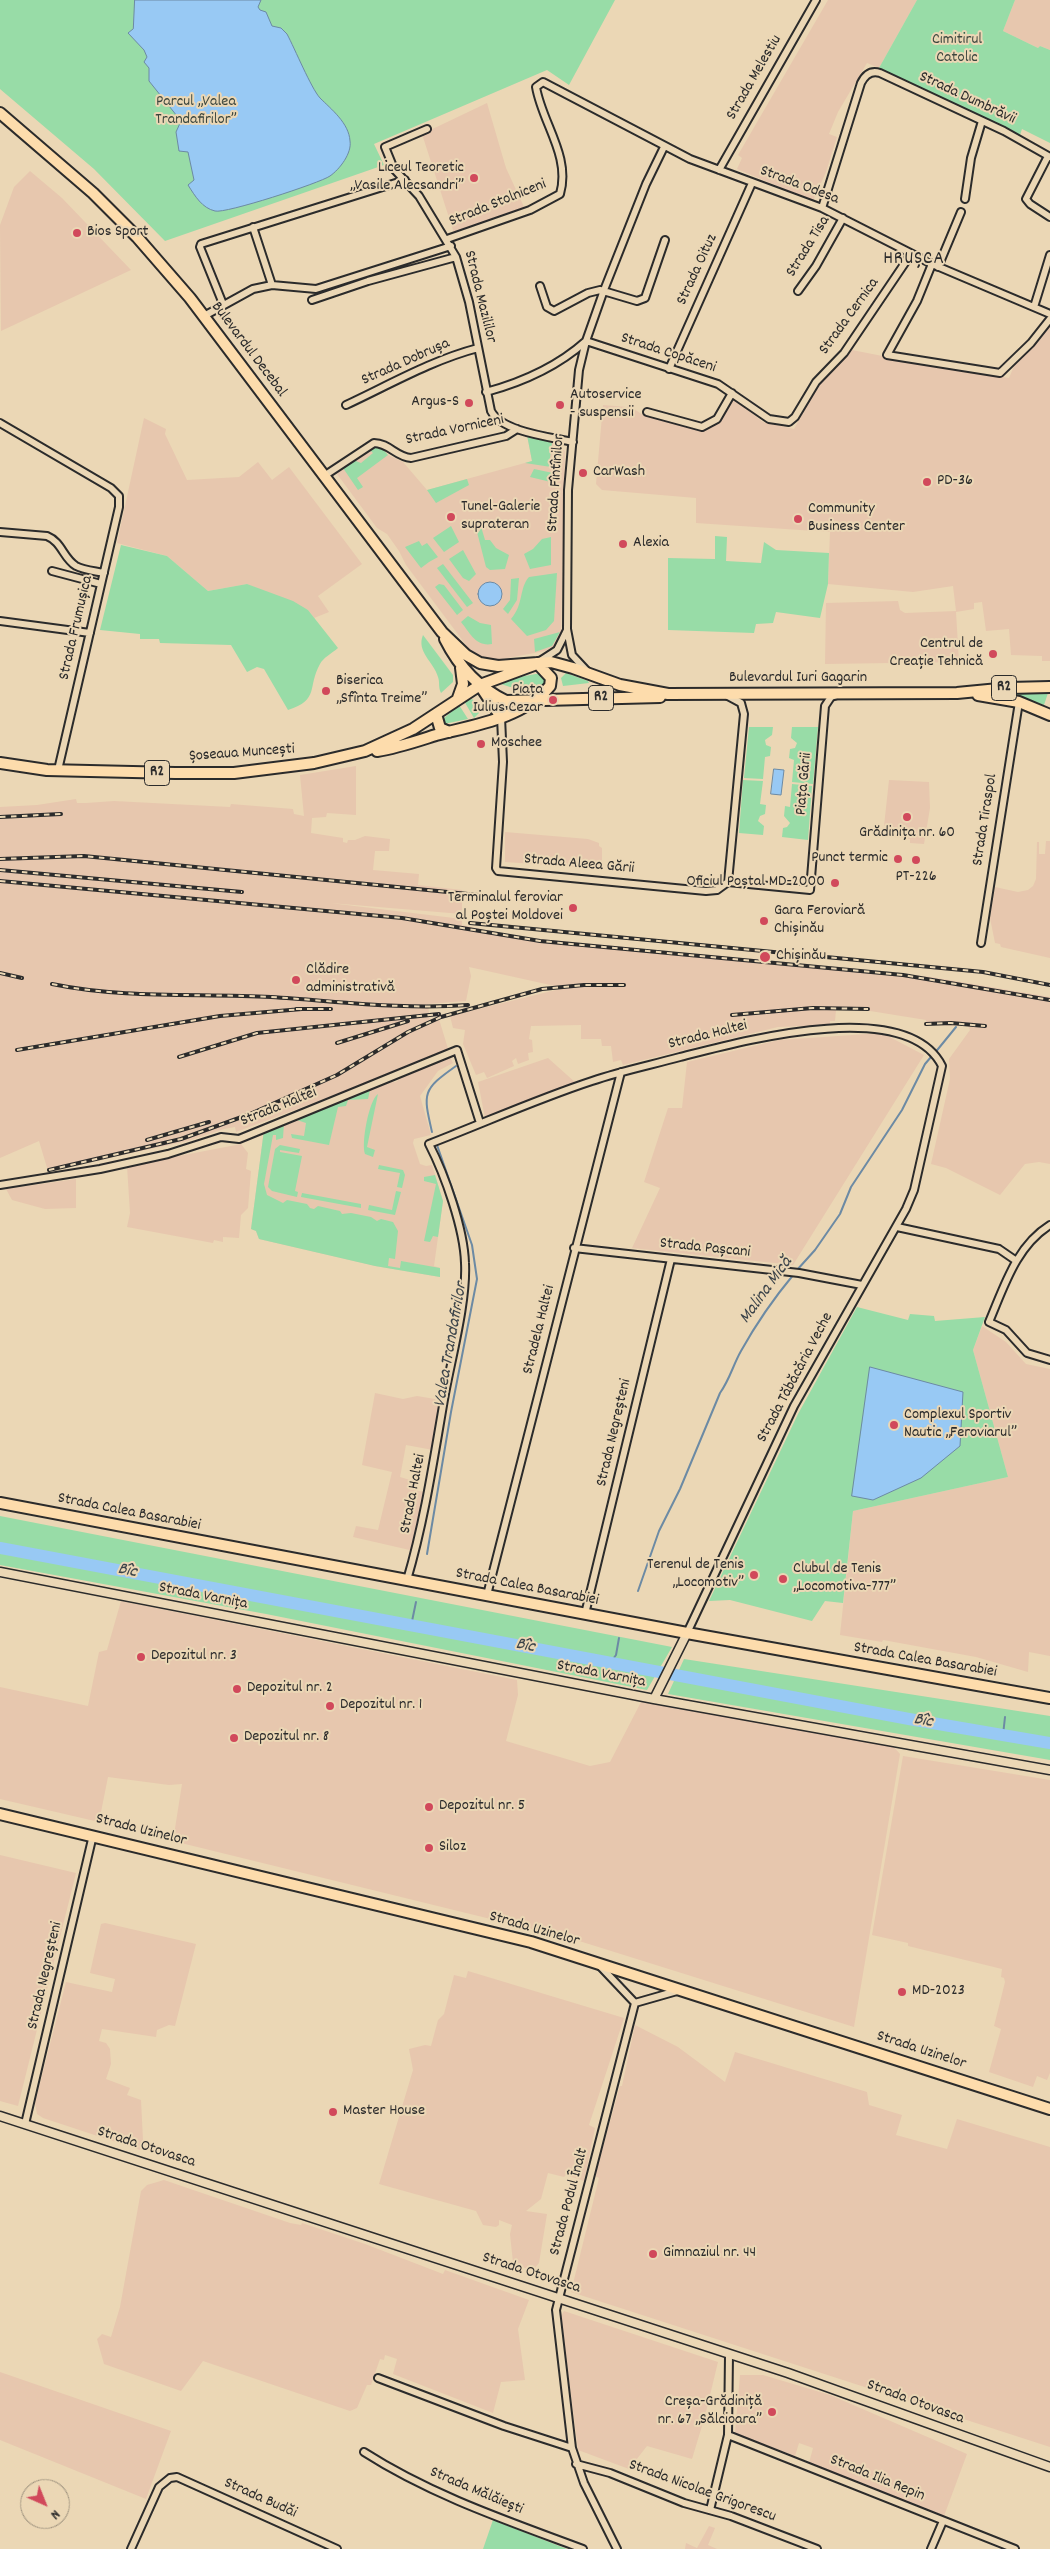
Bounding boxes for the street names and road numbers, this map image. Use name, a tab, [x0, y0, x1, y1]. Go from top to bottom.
street label: Strada Melestiu	[723, 32, 787, 124]
street label: Strada Dumbrăvii	[916, 68, 1018, 130]
street label: Strada Odesa	[757, 162, 841, 210]
street label: Strada Stolniceni	[447, 176, 549, 232]
street label: Strada Tisa	[783, 213, 835, 281]
street label: Strada Oituz	[673, 231, 723, 309]
street label: Strada Mazililor	[458, 249, 500, 345]
street label: Strada Cernica	[816, 275, 884, 359]
street label: Bulevardul Decebal	[206, 299, 290, 401]
street label: Strada Copăceni	[618, 330, 718, 378]
street label: Strada Dobrușa	[359, 335, 453, 391]
street label: Strada Vorniceni	[404, 411, 506, 451]
street label: Strada Fîntînilor	[544, 433, 570, 533]
street label: Strada Frumușica	[56, 574, 98, 682]
street label: Bulevardul Iuri Gagarin	[729, 669, 867, 689]
road number: R2	[992, 676, 1016, 700]
road number: R2	[588, 686, 614, 710]
street label: Șoseaua Muncești	[189, 741, 295, 767]
street label: Piața Gării	[793, 752, 817, 816]
road number: R2	[144, 760, 170, 786]
street label: Strada Tiraspol	[969, 773, 1003, 867]
street label: Strada Aleea Gării	[523, 851, 635, 879]
street label: Strada Haltei	[667, 1017, 749, 1055]
street label: Strada Haltei	[238, 1084, 320, 1132]
street label: Strada Pașcani	[659, 1235, 751, 1263]
street label: Stradela Haltei	[520, 1283, 560, 1377]
street label: Strada Tăbăcăria Veche	[754, 1310, 838, 1446]
street label: Strada Negreșteni	[593, 1377, 637, 1489]
street label: Strada Haltei	[397, 1453, 431, 1535]
street label: Strada Calea Basarabiei	[56, 1490, 202, 1536]
street label: Strada Calea Basarabiei	[454, 1565, 600, 1611]
street label: Strada Varnița	[157, 1579, 249, 1615]
street label: Strada Calea Basarabiei	[852, 1639, 998, 1683]
street label: Strada Varnița	[555, 1657, 647, 1693]
street label: Strada Uzinelor	[94, 1810, 188, 1852]
street label: Strada Uzinelor	[487, 1908, 581, 1952]
street label: Strada Negreșteni	[24, 1920, 68, 2032]
street label: Strada Uzinelor	[874, 2027, 968, 2075]
street label: Strada Otovasca	[94, 2123, 198, 2173]
street label: Strada Podul Înalt	[546, 2146, 594, 2258]
street label: Strada Otovasca	[479, 2249, 583, 2299]
street label: Strada Otovasca	[864, 2377, 966, 2429]
street label: Strada Ilia Repin	[827, 2451, 927, 2507]
street label: Strada Nicolae Grigorescu	[626, 2456, 778, 2528]
street label: Strada Mălăiești	[426, 2464, 526, 2520]
street label: Strada Budăi	[220, 2474, 300, 2524]

